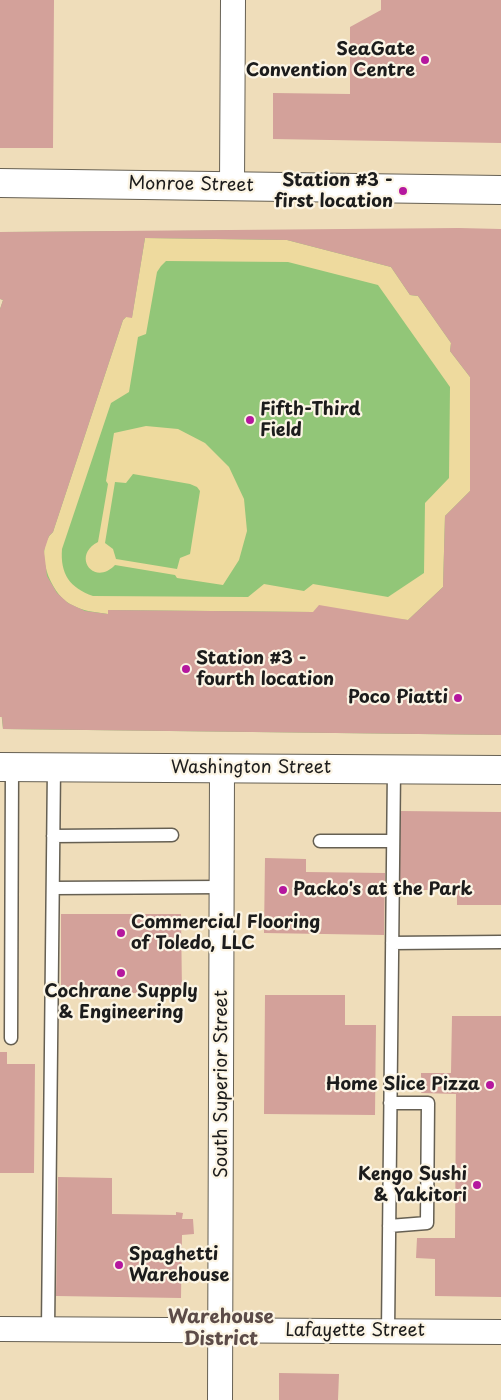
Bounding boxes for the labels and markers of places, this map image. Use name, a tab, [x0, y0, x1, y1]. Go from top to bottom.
place label: SeaGate Convention Centre	[246, 39, 415, 82]
marker: SeaGate Convention Centre	[419, 54, 431, 66]
place label: Station #3 - first location	[274, 170, 393, 212]
marker: Station #3 - first location	[397, 185, 409, 197]
place label: Fifth-Third Field	[260, 399, 360, 442]
marker: Fifth-Third Field	[244, 414, 256, 426]
place label: Station #3 - fourth location	[196, 648, 334, 691]
marker: Station #3 - fourth location	[180, 663, 192, 675]
place label: Poco Piatti	[348, 687, 448, 709]
marker: Poco Piatti	[452, 692, 464, 704]
place label: Packo's at the Park	[293, 879, 472, 901]
marker: Packo's at the Park	[277, 884, 289, 896]
place label: Commercial Flooring of Toledo, LLC	[131, 912, 320, 954]
marker: Commercial Flooring of Toledo, LLC	[115, 927, 127, 939]
marker: Cochrane Supply & Engineering	[115, 967, 127, 979]
place label: Cochrane Supply & Engineering	[44, 981, 198, 1024]
place label: Home Slice Pizza	[326, 1074, 480, 1096]
marker: Home Slice Pizza	[484, 1079, 496, 1091]
place label: Kengo Sushi & Yakitori	[358, 1164, 467, 1206]
marker: Kengo Sushi & Yakitori	[471, 1179, 483, 1191]
place label: Spaghetti Warehouse	[129, 1244, 229, 1286]
marker: Spaghetti Warehouse	[113, 1259, 125, 1271]

